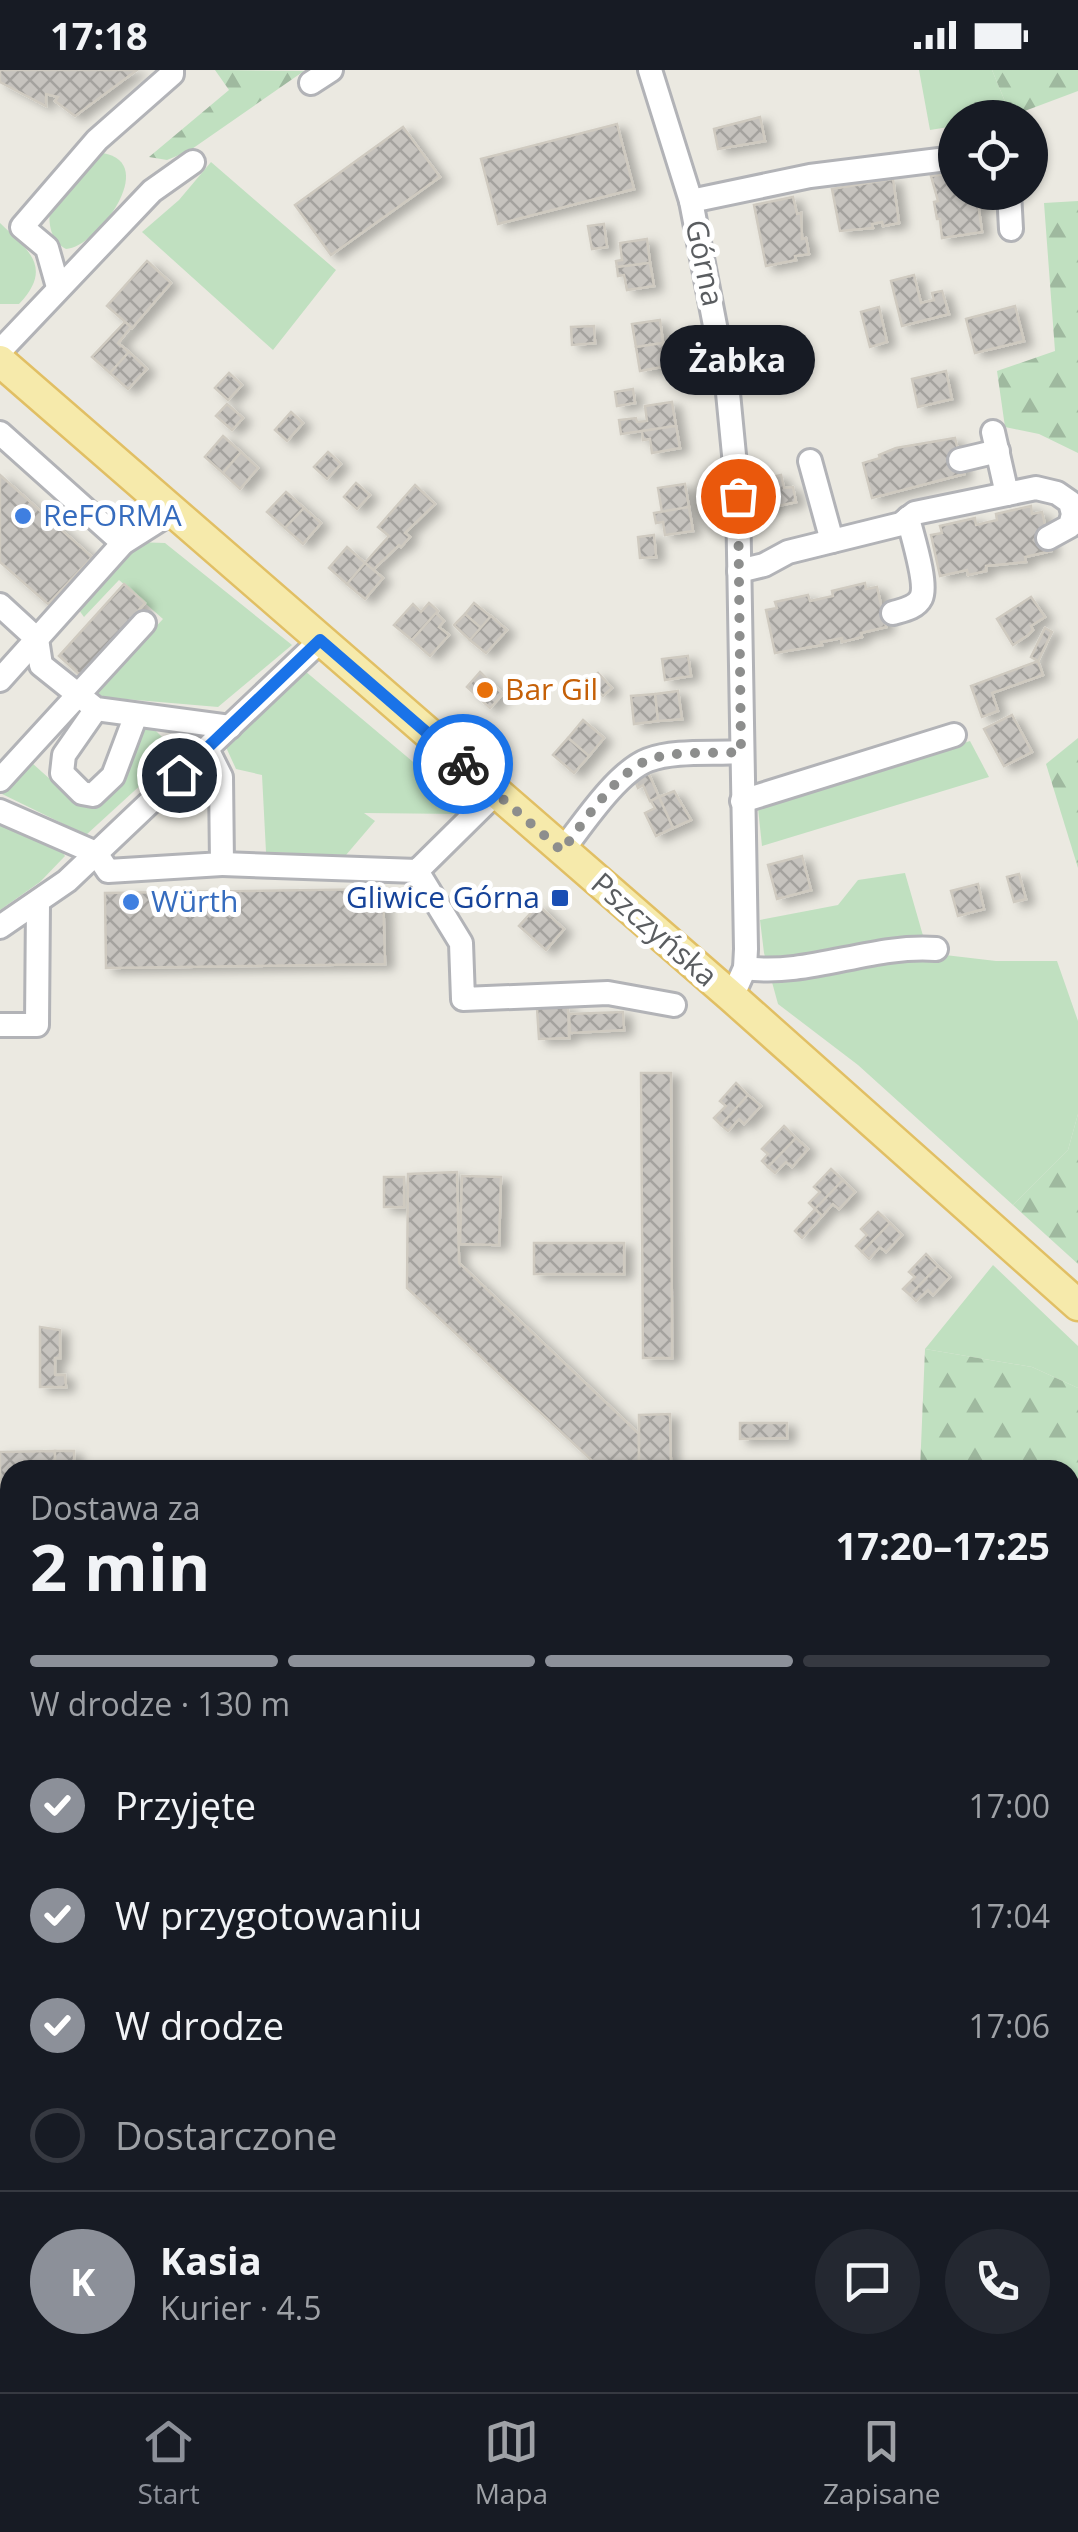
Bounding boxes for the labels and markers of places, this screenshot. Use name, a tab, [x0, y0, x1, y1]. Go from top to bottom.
callout: Żabka	[660, 326, 816, 396]
pin	[696, 454, 781, 539]
place label: ReFORMA	[43, 494, 182, 535]
marker: ReFORMA	[12, 505, 34, 527]
place label: Bar Gil	[505, 668, 598, 709]
marker: Bar Gil	[474, 679, 496, 701]
pin	[137, 733, 222, 818]
place label: Gliwice Górna	[346, 876, 540, 917]
place label: Würth	[151, 880, 238, 921]
marker: Gliwice Górna	[549, 887, 571, 909]
marker: Würth	[120, 891, 142, 913]

